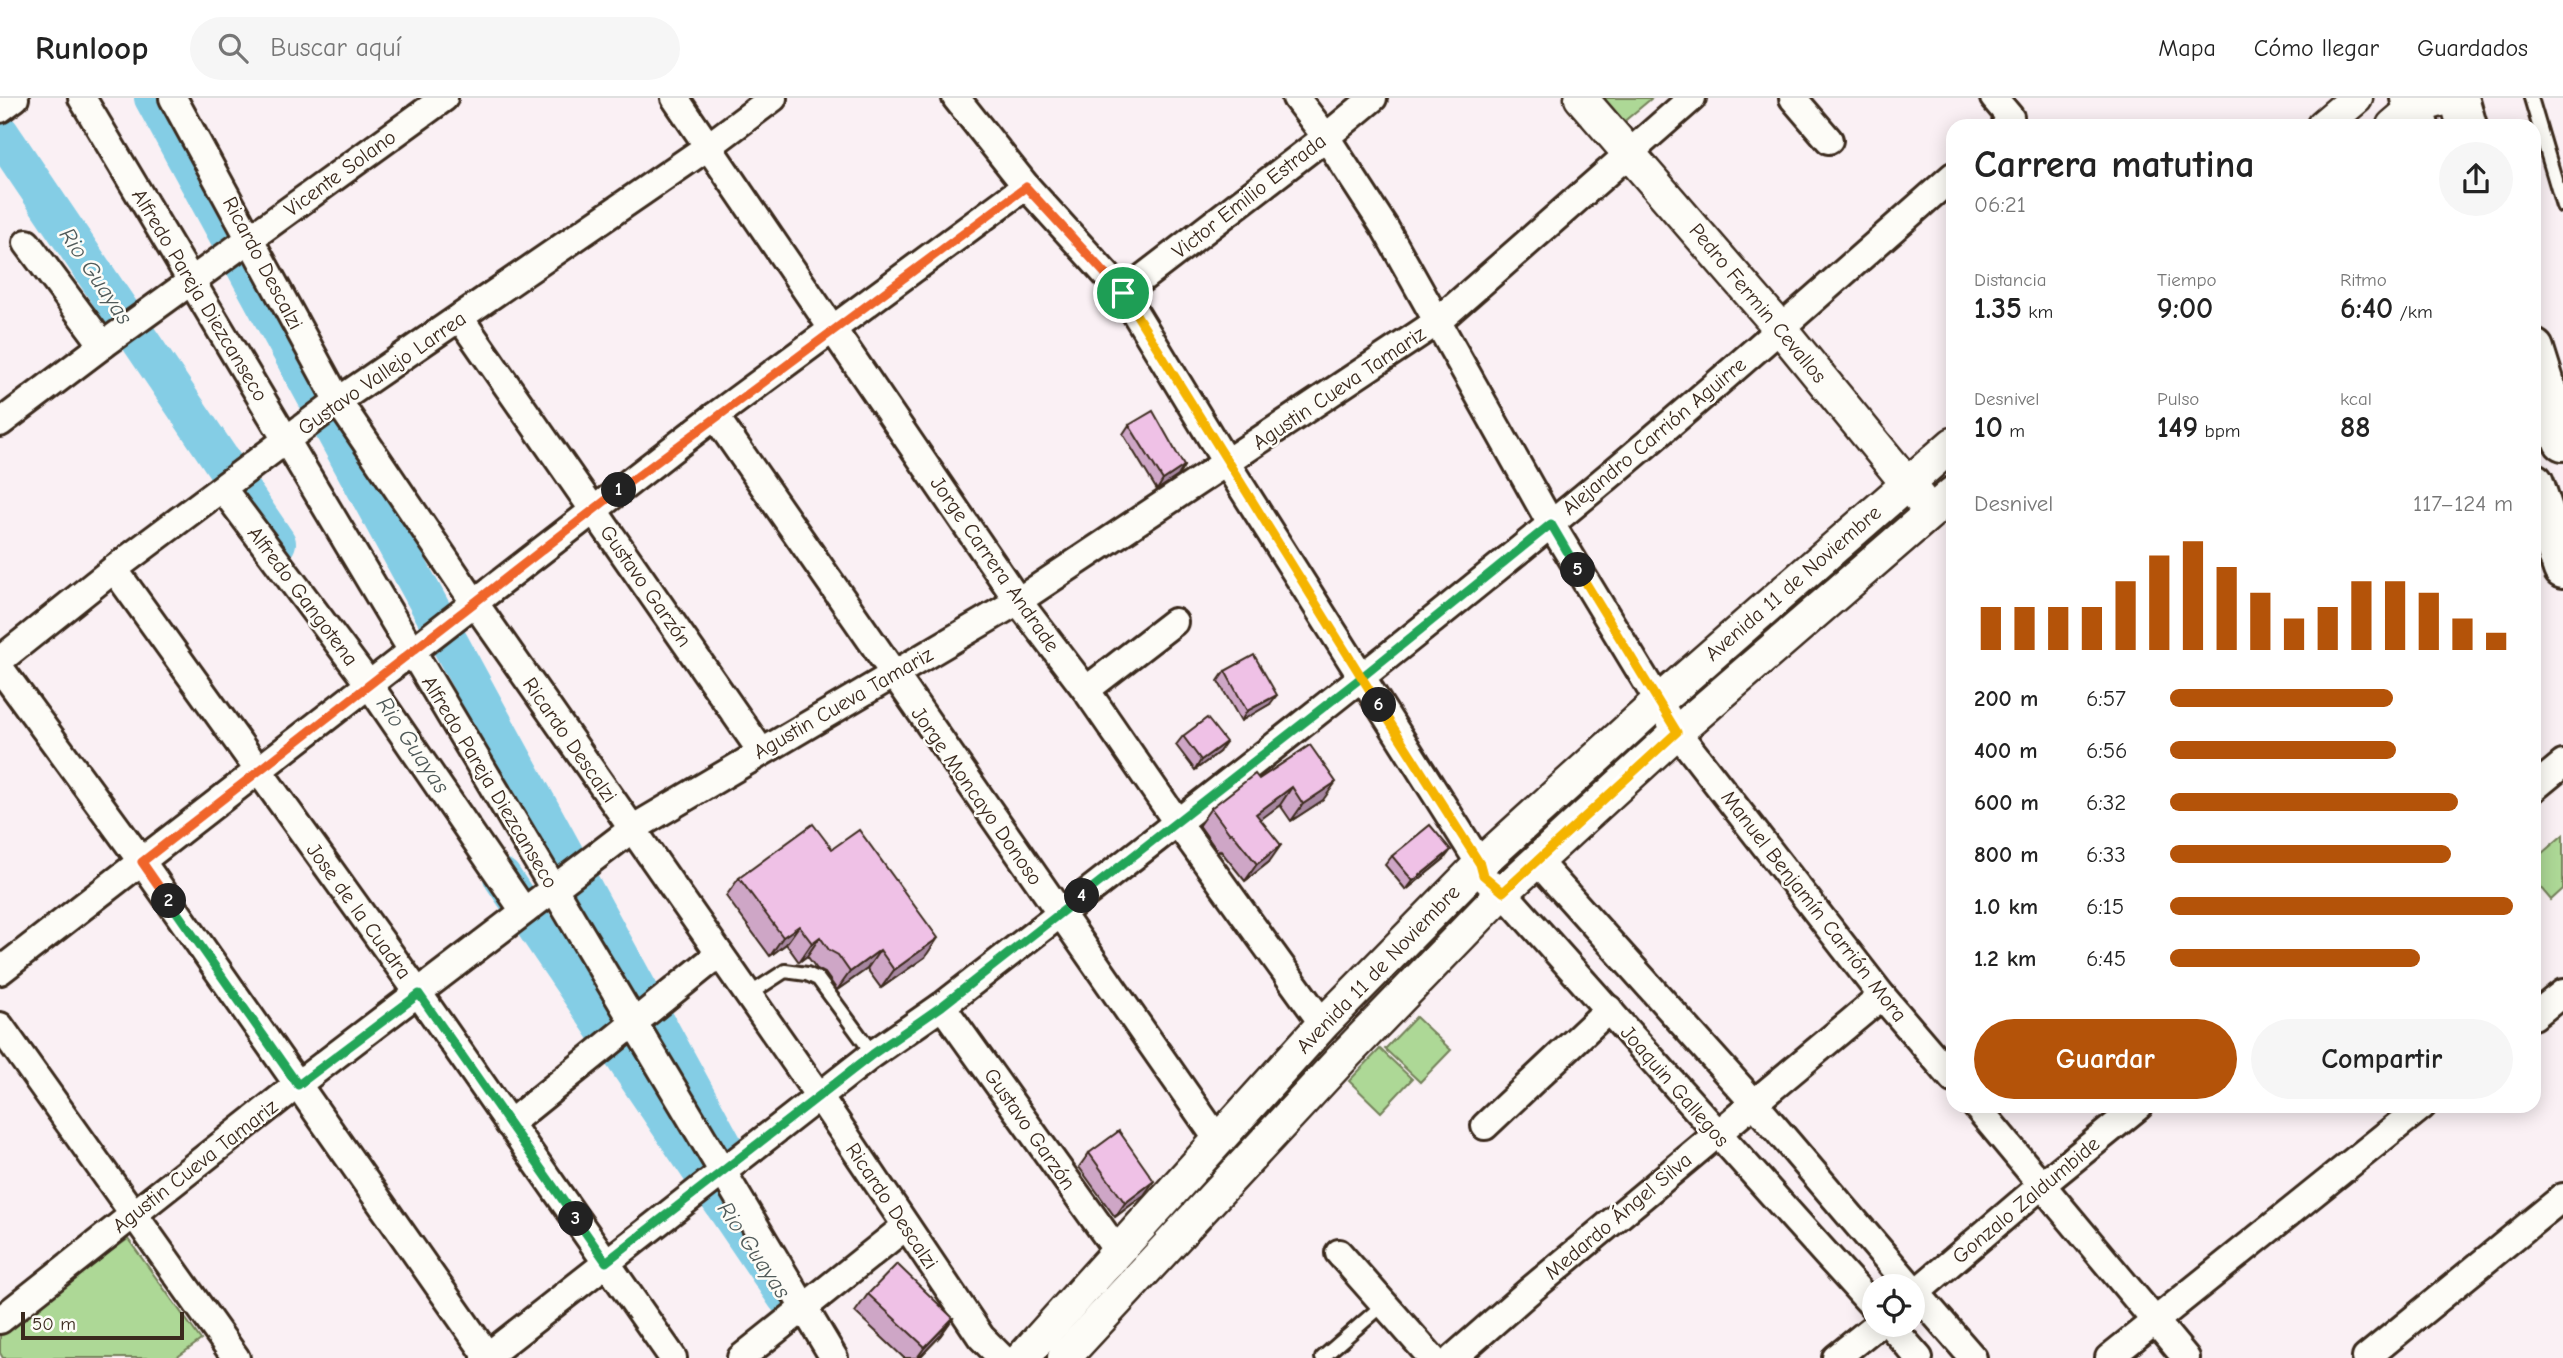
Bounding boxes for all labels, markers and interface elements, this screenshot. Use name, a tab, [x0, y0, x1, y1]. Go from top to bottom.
search box	[190, 17, 680, 80]
text: Runloop	[35, 29, 148, 67]
icon: search	[214, 29, 252, 67]
text: Buscar aquí	[270, 33, 402, 63]
text: Mapa	[2158, 34, 2216, 62]
text: Cómo llegar	[2254, 34, 2379, 62]
text: Guardados	[2417, 34, 2528, 62]
street label: Vicente Solano	[280, 124, 400, 222]
street label: Victor Emilio Estrada	[1167, 129, 1331, 263]
button: share	[2439, 142, 2513, 216]
text: Carrera matutina	[1974, 143, 2255, 187]
street label: Alfredo Pareja Diezcanseco	[127, 184, 273, 406]
text: 06:21	[1974, 191, 2026, 218]
street label: Ricardo Descalzi	[218, 192, 308, 334]
street label: Pedro Fermin Cevallos	[1684, 218, 1832, 388]
water label: Rio Guayas	[54, 223, 138, 330]
pin	[1093, 263, 1153, 323]
text: Distancia	[1974, 269, 2047, 291]
text: Tiempo	[2157, 269, 2217, 291]
text: Ritmo	[2340, 269, 2387, 291]
icon: arrive	[1104, 274, 1142, 312]
text: 1.35	[1974, 291, 2022, 326]
text: 9:00	[2157, 291, 2213, 326]
text: 6:40	[2340, 291, 2393, 326]
text: km	[2022, 301, 2053, 323]
text: /km	[2393, 301, 2433, 323]
street label: Gustavo Vallejo Larrea	[293, 306, 471, 440]
street label: Agustin Cueva Tamariz	[1248, 321, 1430, 455]
street label: Alejandro Carrión Aguirre	[1557, 352, 1751, 520]
text: Desnivel	[1974, 388, 2039, 410]
text: Pulso	[2157, 388, 2199, 410]
text: kcal	[2340, 388, 2372, 410]
text: 10	[1974, 410, 2003, 445]
text: 149	[2157, 410, 2198, 445]
text: 88	[2340, 410, 2371, 445]
text: m	[2003, 420, 2025, 442]
text: bpm	[2198, 420, 2241, 442]
pin: 1	[602, 472, 636, 508]
street label: Jorge Carrera Andrade	[925, 472, 1065, 656]
text: 1	[615, 478, 622, 500]
text: Desnivel	[1974, 490, 2053, 517]
text: 117–124 m	[2413, 490, 2513, 517]
street label: Avenida 11 de Noviembre	[1700, 500, 1886, 666]
street label: Gustavo Garzón	[595, 521, 697, 651]
street label: Alfredo Gangotena	[243, 522, 363, 670]
pin: 5	[1560, 552, 1596, 588]
text: 5	[1572, 558, 1583, 580]
street label: Agustin Cueva Tamariz	[749, 642, 937, 764]
street label: Alfredo Pareja Diezcanseco	[417, 671, 563, 893]
street label: Ricardo Descalzi	[518, 673, 622, 807]
text: 200 m	[1974, 685, 2038, 712]
text: 6:57	[2086, 685, 2126, 712]
pin: 6	[1362, 688, 1396, 722]
water label: Rio Guayas	[371, 692, 455, 799]
text: 6	[1374, 693, 1383, 715]
street label: Jorge Moncayo Donoso	[906, 702, 1048, 890]
text: 400 m	[1974, 737, 2038, 764]
text: 6:56	[2086, 737, 2128, 764]
street label: Manuel Benjamín Carrión Mora	[1716, 786, 1912, 1026]
text: 600 m	[1974, 789, 2039, 816]
text: 6:32	[2086, 789, 2126, 816]
street label: Jose de la Cuadra	[302, 838, 416, 984]
text: 800 m	[1974, 841, 2039, 868]
text: 6:33	[2086, 841, 2126, 868]
pin: 4	[1064, 878, 1100, 914]
street label: Avenida 11 de Noviembre	[1291, 880, 1465, 1058]
pin: 2	[152, 884, 186, 918]
text: 4	[1077, 884, 1086, 906]
text: 2	[164, 889, 173, 911]
text: 1.0 km	[1974, 893, 2038, 920]
text: 6:15	[2086, 893, 2124, 920]
text: 1.2 km	[1974, 945, 2036, 972]
text: 6:45	[2086, 945, 2126, 972]
button: Guardar	[1974, 1019, 2237, 1099]
button: Compartir	[2251, 1019, 2513, 1099]
street label: Joaquin Gallegos	[1616, 1020, 1734, 1152]
street label: Gustavo Garzón	[979, 1064, 1081, 1194]
street label: Agustin Cueva Tamariz	[108, 1094, 282, 1238]
street label: Gonzalo Zaldumbide	[1948, 1132, 2104, 1268]
street label: Ricardo Descalzi	[841, 1138, 943, 1274]
street label: Medardo Ángel Silva	[1540, 1148, 1696, 1284]
water label: Rio Guayas	[712, 1197, 796, 1304]
pin: 3	[558, 1202, 594, 1236]
text: 3	[571, 1207, 580, 1229]
map controls	[1862, 1274, 1925, 1337]
button: locate	[1862, 1274, 1925, 1337]
scale bar	[21, 1309, 184, 1341]
text: 50 m	[32, 1313, 76, 1335]

